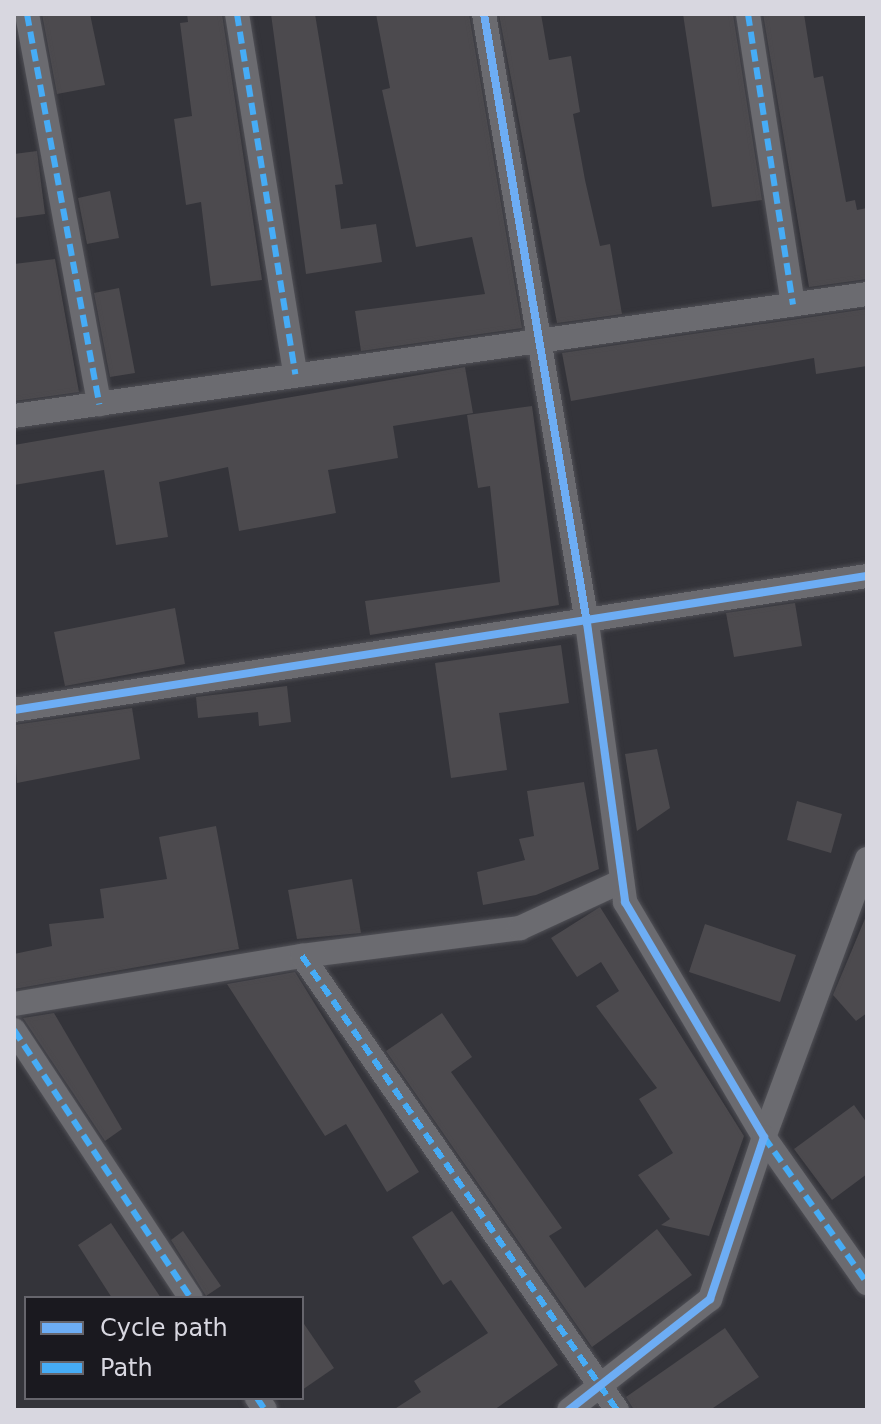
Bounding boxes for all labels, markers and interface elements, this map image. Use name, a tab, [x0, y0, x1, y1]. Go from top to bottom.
legend	[24, 1296, 304, 1400]
text: Cycle path	[100, 1314, 228, 1342]
text: Path	[100, 1354, 153, 1382]

